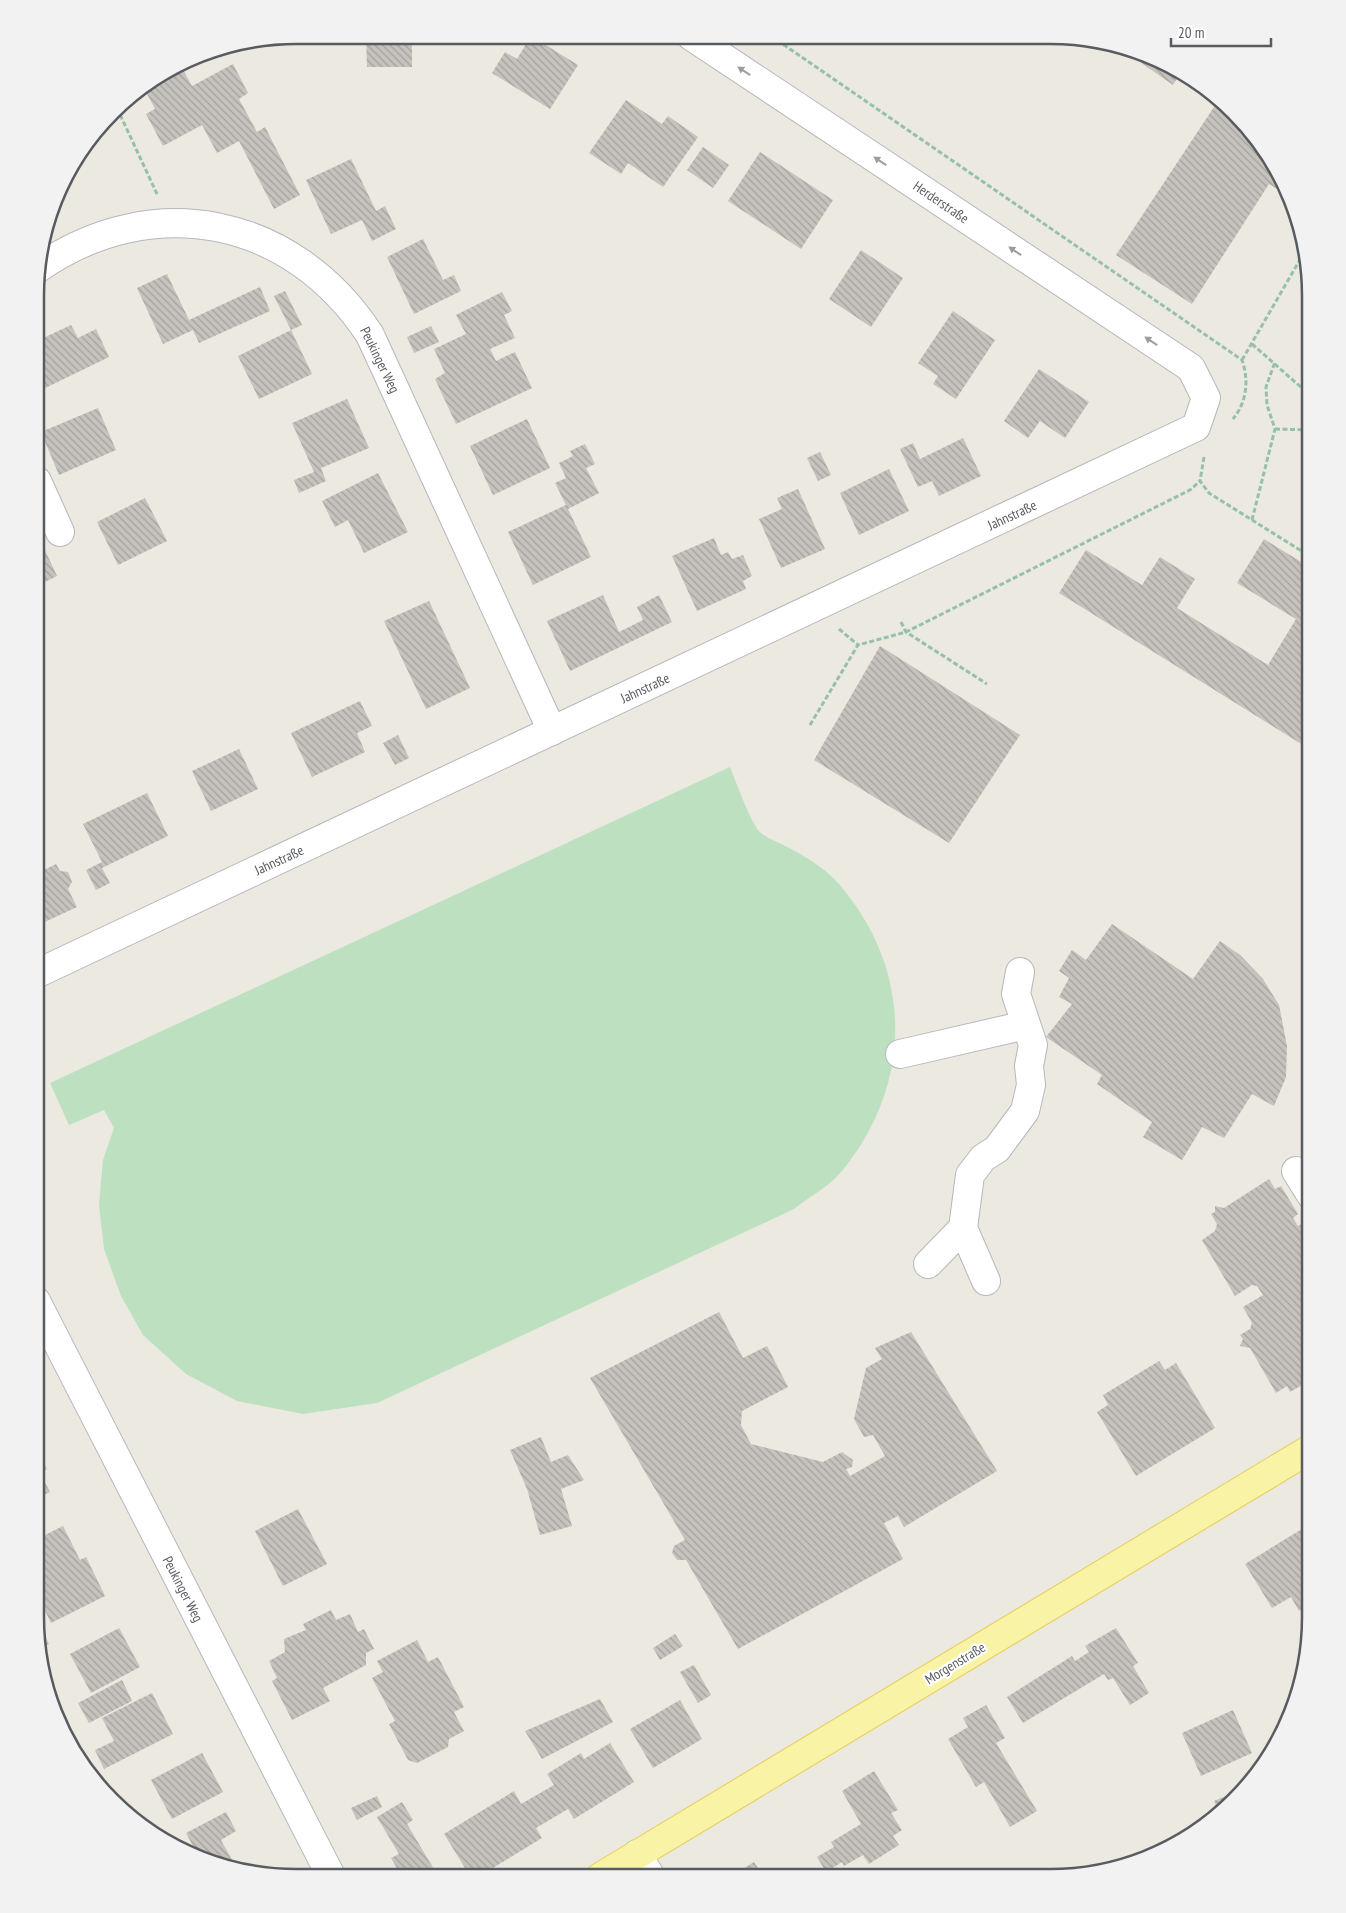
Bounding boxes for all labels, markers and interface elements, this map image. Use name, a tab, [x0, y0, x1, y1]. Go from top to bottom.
scale bar	[1171, 15, 1271, 47]
text: 20 m	[1178, 23, 1204, 42]
one-way arrow	[738, 67, 751, 76]
one-way arrow	[873, 156, 886, 166]
street label: Herderstraße	[910, 177, 973, 227]
one-way arrow	[1008, 246, 1022, 256]
street label: Peukinger Weg	[356, 324, 404, 396]
one-way arrow	[1144, 336, 1157, 346]
street label: Jahnstraße	[984, 496, 1040, 535]
street label: Jahnstraße	[617, 669, 673, 708]
street label: Jahnstraße	[251, 841, 307, 880]
street label: Peukinger Weg	[159, 1553, 207, 1625]
street label: Morgenstraße	[921, 1638, 989, 1688]

